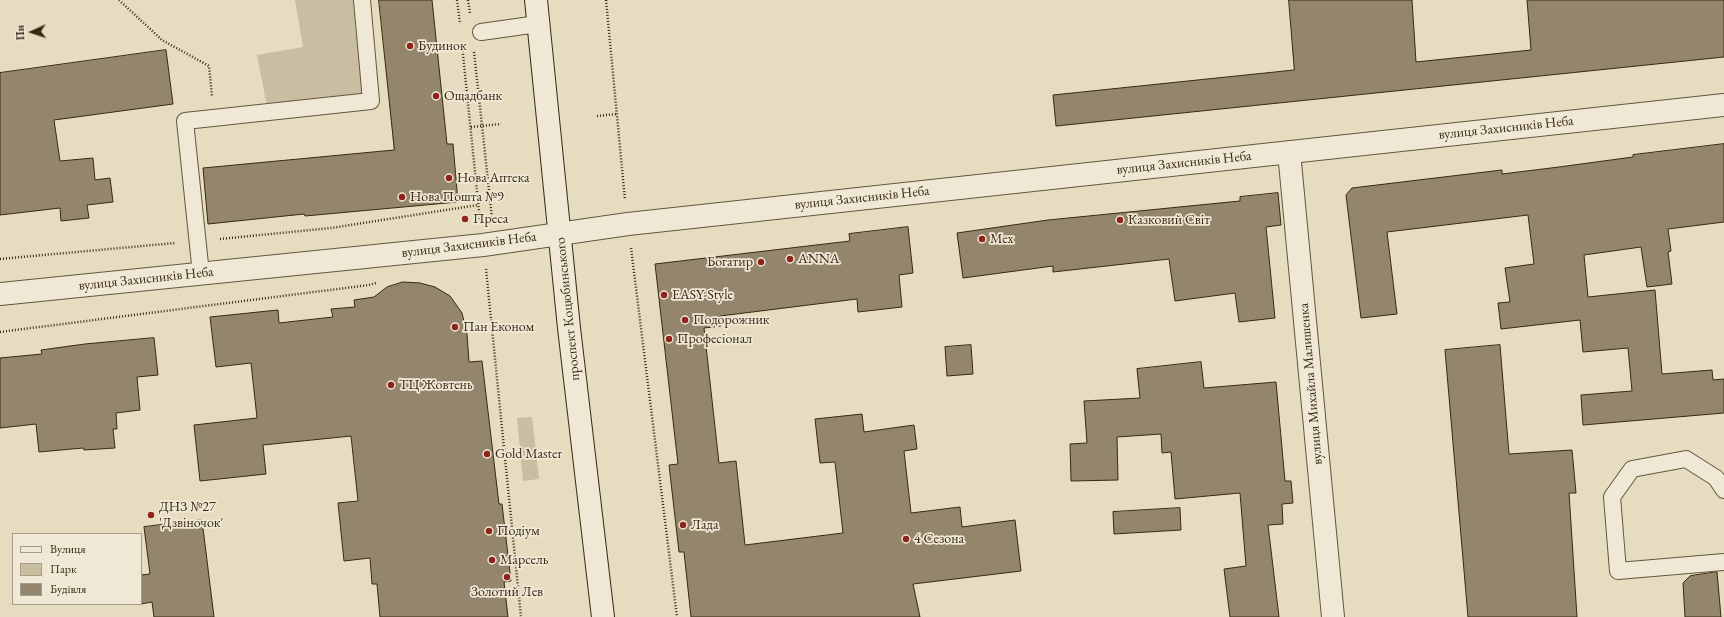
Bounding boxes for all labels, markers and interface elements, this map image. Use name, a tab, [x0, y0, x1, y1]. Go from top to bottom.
north arrow	[12, 12, 52, 52]
text: Пн	[13, 25, 27, 41]
place label: Будинок	[418, 38, 467, 54]
marker: Будинок	[405, 41, 415, 51]
place label: Ощадбанк	[444, 88, 502, 104]
marker: Ощадбанк	[431, 91, 441, 101]
street label: вулиця Захисників Неба	[1438, 113, 1574, 143]
street label: вулиця Захисників Неба	[1116, 148, 1252, 178]
place label: Нова Аптека	[457, 170, 530, 186]
marker: Нова Аптека	[444, 173, 454, 183]
street label: вулиця Захисників Неба	[794, 183, 930, 213]
place label: Нова Пошта №9	[410, 189, 504, 205]
marker: Нова Пошта №9	[397, 192, 407, 202]
place label: Преса	[473, 211, 508, 227]
place label: Казковий Світ	[1128, 212, 1210, 228]
marker: Преса	[460, 214, 470, 224]
marker: Казковий Світ	[1115, 215, 1125, 225]
street label: вулиця Захисників Неба	[401, 228, 537, 262]
place label: Мех	[990, 231, 1014, 247]
marker: Мех	[977, 234, 987, 244]
street label: проспект Коцюбинського	[552, 236, 584, 382]
place label: ANNA	[798, 251, 840, 267]
place label: Богатир	[707, 254, 753, 270]
marker: ANNA	[785, 254, 795, 264]
marker: Богатир	[756, 257, 766, 267]
street label: вулиця Захисників Неба	[78, 264, 214, 294]
place label: EASY-Style	[672, 287, 733, 303]
marker: EASY-Style	[659, 290, 669, 300]
street label: вулиця Михайла Малишенка	[1296, 302, 1326, 466]
place label: Подорожник	[693, 312, 770, 328]
marker: Подорожник	[680, 315, 690, 325]
place label: Пан Економ	[463, 319, 534, 335]
marker: Пан Економ	[450, 322, 460, 332]
place label: Професіонал	[677, 331, 752, 347]
marker: Професіонал	[664, 334, 674, 344]
place label: ТЦ Жовтень	[399, 377, 473, 393]
marker: ТЦ Жовтень	[386, 380, 396, 390]
place label: Gold Master	[495, 446, 562, 462]
marker: Gold Master	[482, 449, 492, 459]
place label: ДНЗ №27 'Дзвіночок'	[159, 499, 223, 532]
marker: ДНЗ №27 'Дзвіночок'	[146, 510, 156, 520]
place label: Лада	[691, 517, 718, 533]
marker: Лада	[678, 520, 688, 530]
place label: Подіум	[497, 523, 540, 539]
marker: Подіум	[484, 526, 494, 536]
place label: 4 Сезона	[914, 531, 964, 547]
legend	[12, 533, 142, 605]
marker: 4 Сезона	[901, 534, 911, 544]
text: Вулиця	[50, 541, 86, 557]
place label: Марсель	[500, 552, 548, 568]
marker: Марсель	[487, 555, 497, 565]
text: Парк	[50, 561, 77, 577]
marker: Золотий Лев	[502, 572, 512, 582]
text: Будівля	[50, 581, 86, 597]
place label: Золотий Лев	[471, 584, 543, 600]

